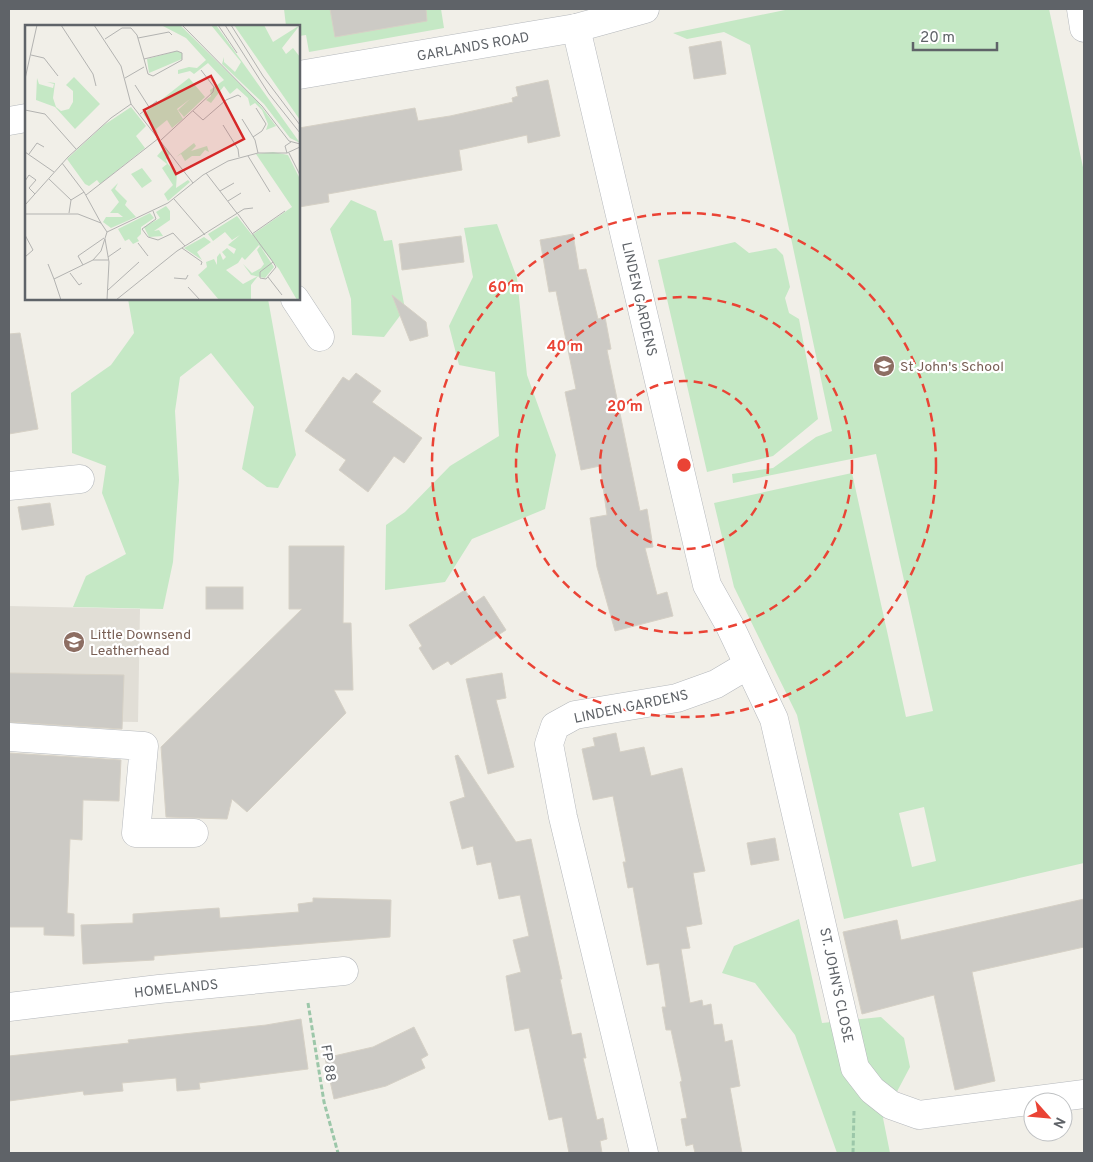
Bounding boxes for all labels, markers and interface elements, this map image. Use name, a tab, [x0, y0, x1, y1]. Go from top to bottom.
scale bar	[913, 20, 997, 52]
inset map	[25, 25, 300, 300]
street label: GARLANDS ROAD	[416, 29, 531, 66]
text: 20 m	[920, 29, 955, 48]
street label: LINDEN GARDENS	[617, 241, 660, 358]
text: 60 m	[488, 279, 524, 298]
text: 40 m	[547, 338, 583, 357]
school or university icon: St John's School	[872, 354, 896, 378]
place label: St John's School	[900, 359, 1004, 376]
text: 20 m	[607, 398, 643, 417]
centre of rings	[675, 456, 693, 474]
place label: Little Downsend Leatherhead	[90, 627, 191, 660]
school or university icon: Little Downsend Leatherhead	[62, 630, 86, 654]
street label: LINDEN GARDENS	[573, 687, 690, 728]
street label: ST. JOHN'S CLOSE	[815, 926, 856, 1044]
street label: HOMELANDS	[133, 977, 219, 1002]
street label: FP 88	[316, 1044, 339, 1083]
north arrow	[1023, 1092, 1073, 1142]
text: N	[1048, 1114, 1068, 1131]

